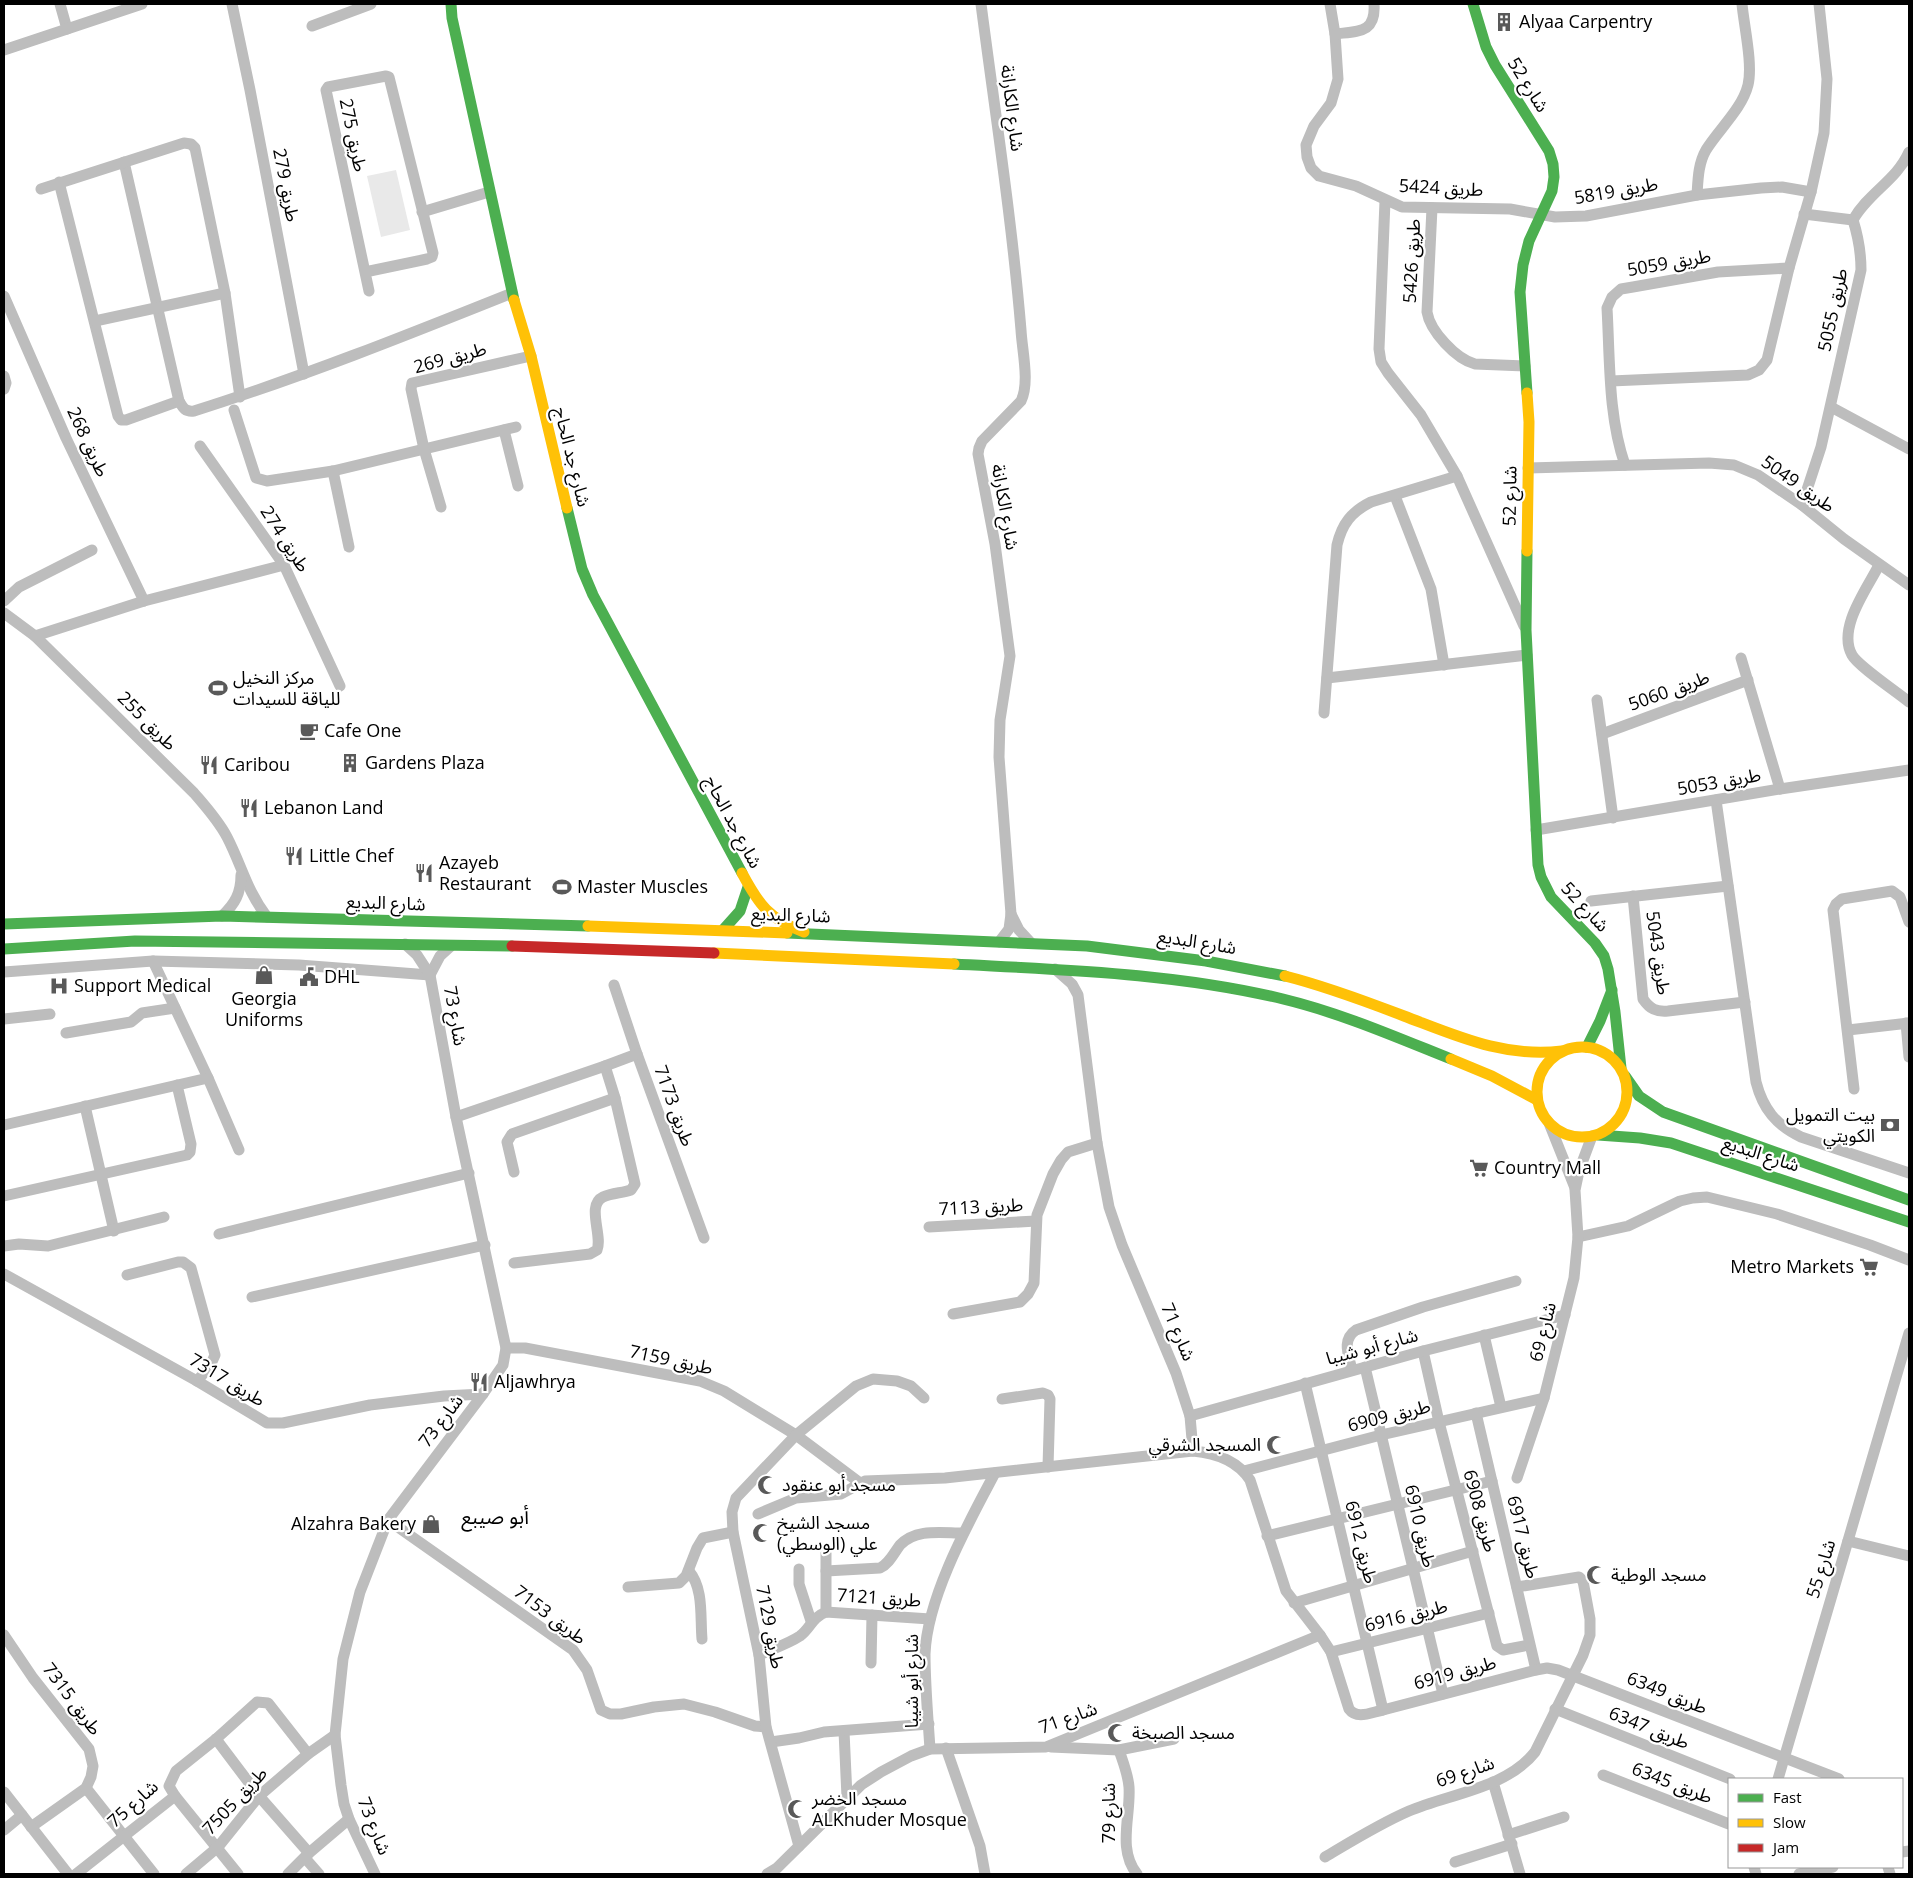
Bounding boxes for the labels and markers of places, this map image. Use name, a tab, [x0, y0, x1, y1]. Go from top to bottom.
place label: Alyaa Carpentry	[1519, 9, 1653, 33]
building icon: Alyaa Carpentry	[1493, 11, 1515, 33]
place label: مركز النخيل للياقة للسيدات	[233, 665, 340, 710]
sports icon: مركز النخيل للياقة للسيدات	[207, 677, 229, 699]
place label: Cafe One	[324, 718, 401, 742]
cafe icon: Cafe One	[298, 720, 320, 742]
place label: Gardens Plaza	[365, 750, 485, 774]
place label: Caribou	[224, 752, 290, 776]
building icon: Gardens Plaza	[339, 752, 361, 774]
restaurant icon: Caribou	[198, 754, 220, 776]
place label: Lebanon Land	[264, 795, 384, 819]
restaurant icon: Lebanon Land	[238, 797, 260, 819]
place label: Little Chef	[309, 843, 395, 867]
restaurant icon: Little Chef	[283, 845, 305, 867]
place label: Azayeb Restaurant	[439, 850, 531, 895]
restaurant icon: Azayeb Restaurant	[413, 862, 435, 884]
place label: Master Muscles	[577, 874, 708, 898]
sports icon: Master Muscles	[551, 876, 573, 898]
shop icon: Georgia Uniforms	[253, 964, 275, 986]
place label: DHL	[324, 964, 360, 988]
public building icon: DHL	[298, 966, 320, 988]
place label: Support Medical	[74, 973, 211, 997]
hospital icon: Support Medical	[48, 975, 70, 997]
place label: Georgia Uniforms	[225, 986, 303, 1031]
place label: بيت التمويل الكويتي	[1786, 1102, 1875, 1149]
bank icon: بيت التمويل الكويتي	[1879, 1114, 1901, 1136]
place label: Country Mall	[1494, 1155, 1601, 1179]
supermarket icon: Country Mall	[1468, 1157, 1490, 1179]
place label: Metro Markets	[1730, 1254, 1854, 1278]
supermarket icon: Metro Markets	[1858, 1256, 1880, 1278]
place label: Aljawhrya	[494, 1369, 576, 1393]
restaurant icon: Aljawhrya	[468, 1371, 490, 1393]
place label: المسجد الشرقي	[1148, 1432, 1261, 1458]
mosque icon: المسجد الشرقي	[1265, 1434, 1287, 1456]
place label: مسجد أبو عنقود	[782, 1472, 896, 1496]
mosque icon: مسجد أبو عنقود	[756, 1474, 778, 1496]
place label: مسجد الشيخ علي (الوسطي)	[777, 1510, 878, 1557]
place label: Alzahra Bakery	[291, 1511, 417, 1535]
shop icon: Alzahra Bakery	[420, 1513, 442, 1535]
mosque icon: مسجد الشيخ علي (الوسطي)	[751, 1522, 773, 1544]
place label: مسجد الوطية	[1611, 1562, 1707, 1586]
mosque icon: مسجد الوطية	[1585, 1564, 1607, 1586]
place label: مسجد الصبخة	[1132, 1720, 1235, 1744]
mosque icon: مسجد الصبخة	[1106, 1722, 1128, 1744]
place label: مسجد الخضر ALKhuder Mosque	[811, 1786, 967, 1831]
mosque icon: مسجد الخضر ALKhuder Mosque	[786, 1798, 808, 1820]

